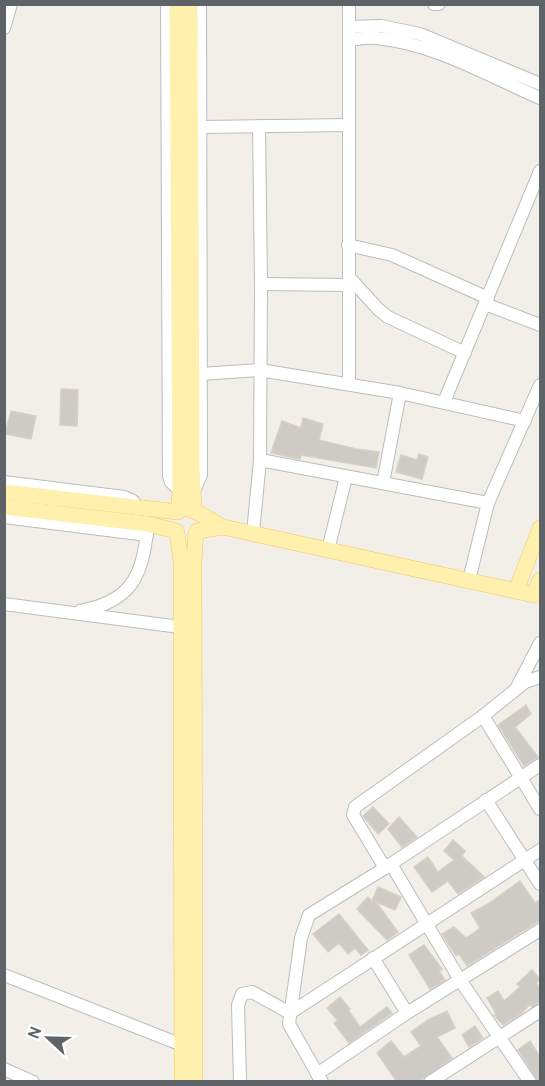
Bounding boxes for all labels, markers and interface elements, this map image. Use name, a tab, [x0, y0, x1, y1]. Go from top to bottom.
north arrow	[18, 1008, 78, 1068]
text: N	[25, 1024, 47, 1042]

